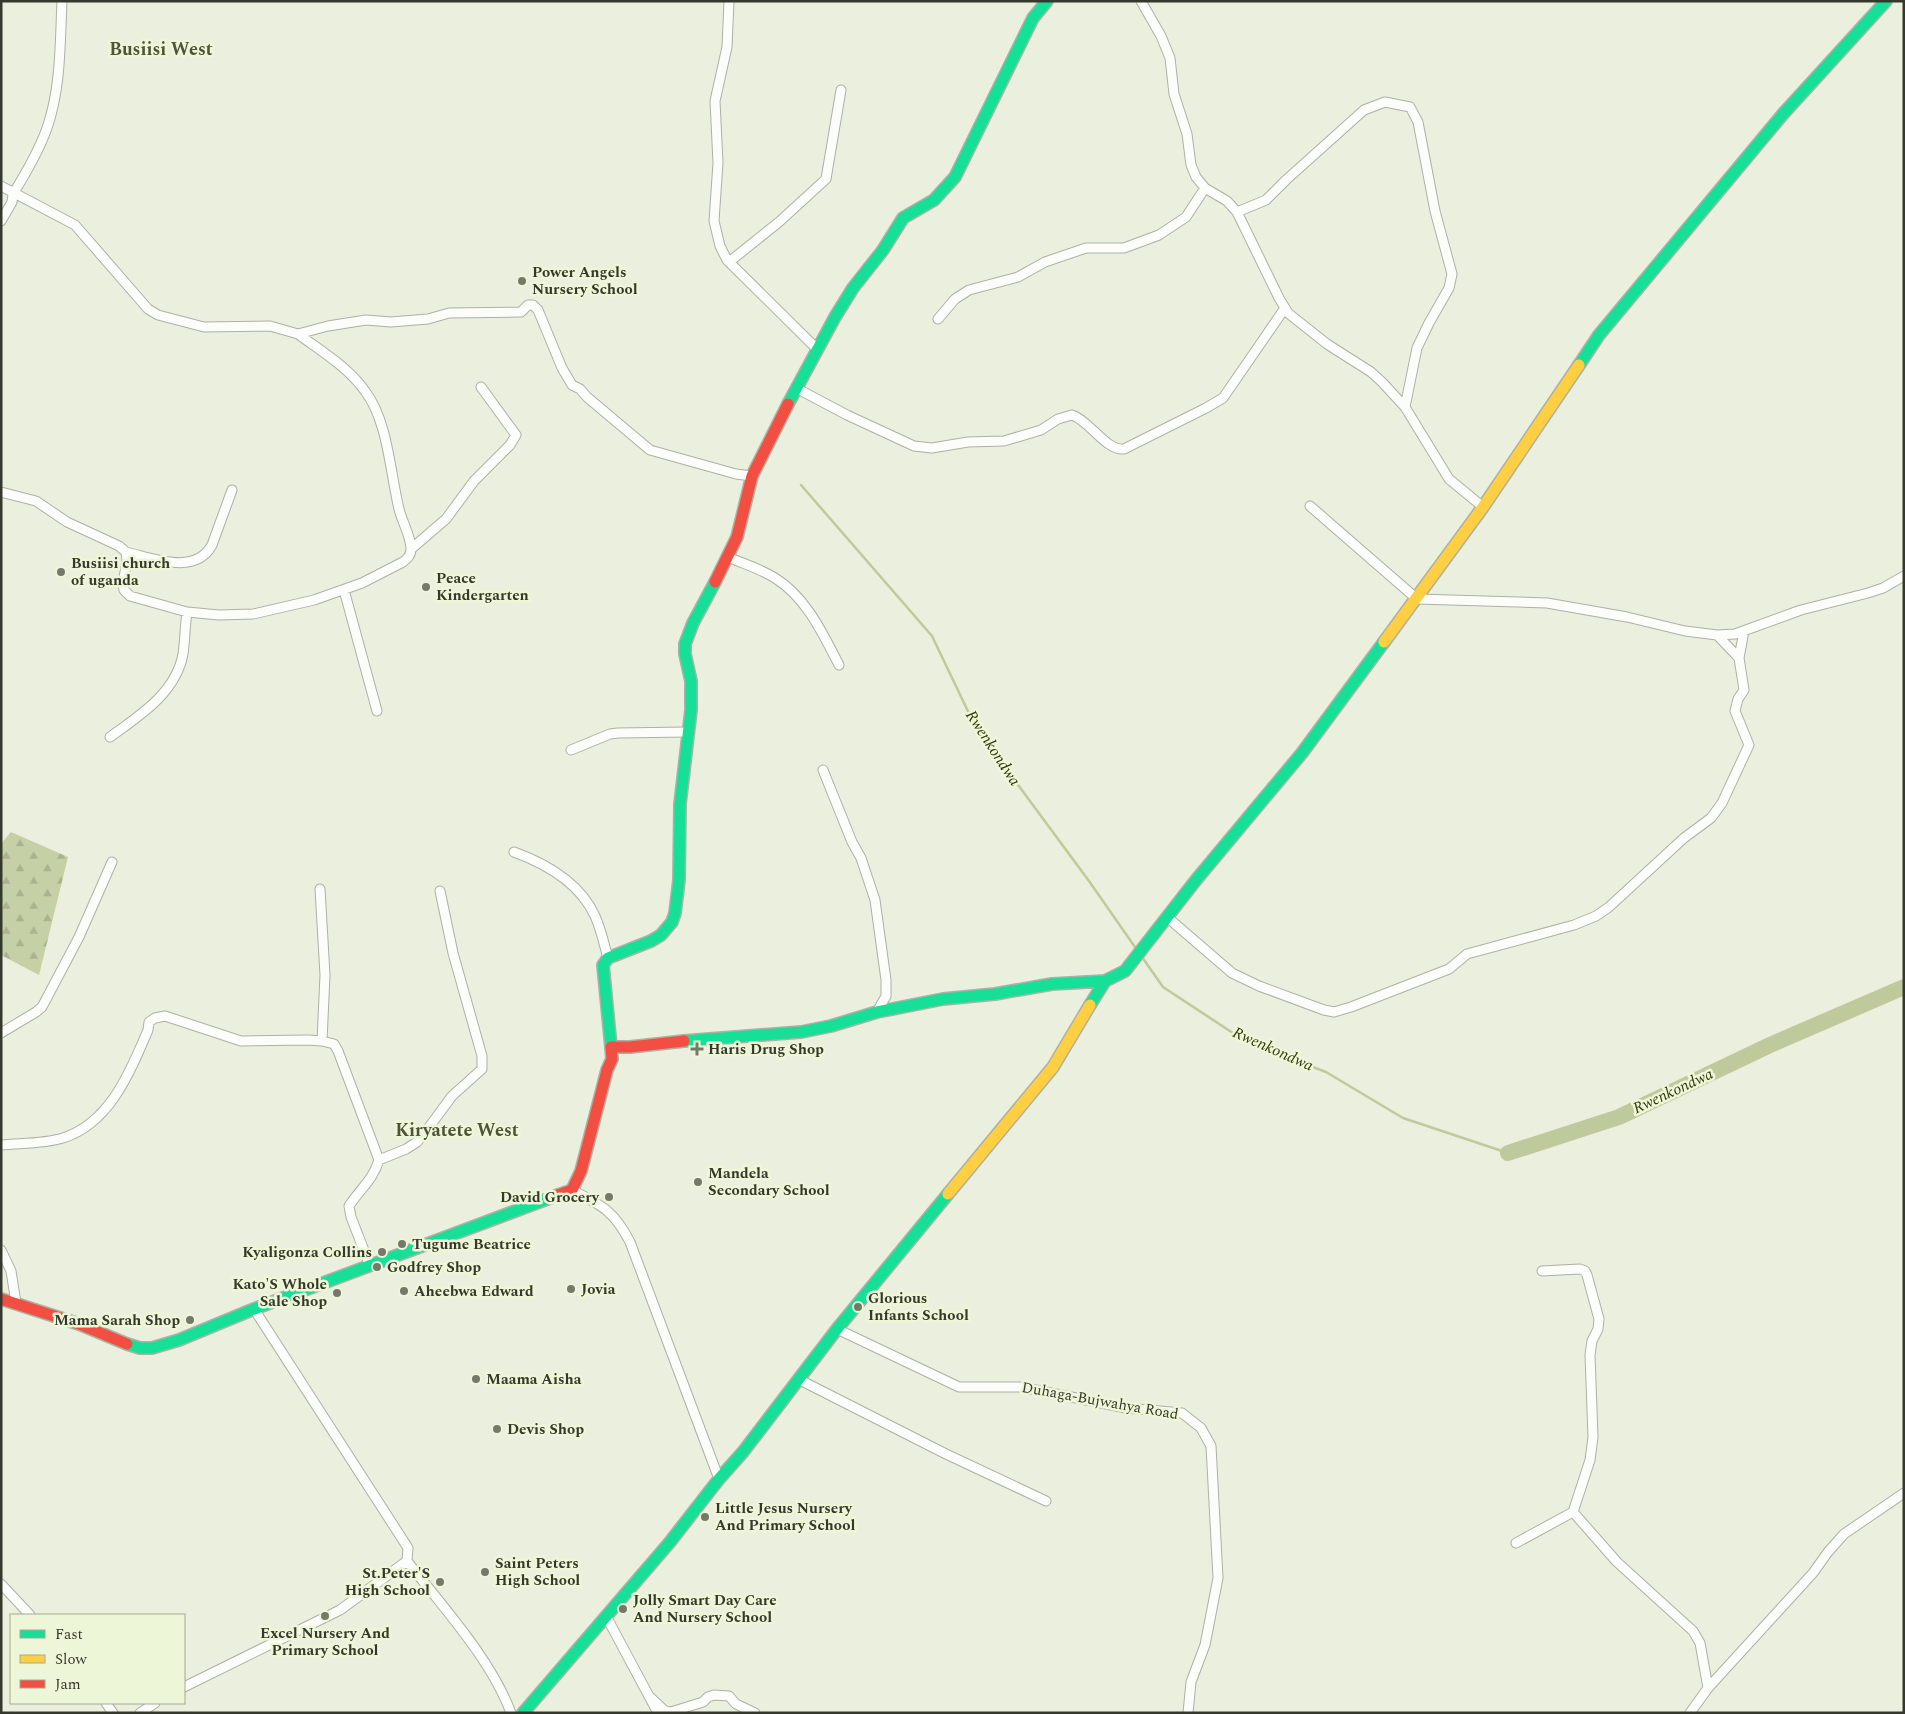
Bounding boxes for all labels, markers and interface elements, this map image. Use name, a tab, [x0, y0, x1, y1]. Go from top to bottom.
district label: Busiisi West	[109, 36, 213, 63]
place label: Power Angels Nursery School	[532, 261, 638, 301]
marker: Power Angels Nursery School	[516, 275, 528, 287]
place label: Busiisi church of uganda	[71, 552, 170, 592]
marker: Busiisi church of uganda	[55, 566, 67, 578]
place label: Peace Kindergarten	[436, 567, 529, 607]
marker: Peace Kindergarten	[420, 581, 432, 593]
water label: Rwenkondwa	[959, 705, 1027, 791]
water label: Rwenkondwa	[1229, 1020, 1317, 1078]
place label: Haris Drug Shop	[708, 1038, 824, 1061]
marker: Haris Drug Shop	[690, 1042, 704, 1056]
water label: Rwenkondwa	[1629, 1062, 1717, 1120]
district label: Kiryatete West	[395, 1117, 519, 1144]
place label: Mandela Secondary School	[708, 1162, 830, 1202]
marker: Mandela Secondary School	[692, 1176, 704, 1188]
place label: David Grocery	[500, 1186, 600, 1209]
marker: David Grocery	[603, 1191, 615, 1203]
place label: Tugume Beatrice	[412, 1233, 531, 1256]
marker: Tugume Beatrice	[396, 1238, 408, 1250]
place label: Kyaligonza Collins	[242, 1241, 372, 1264]
marker: Kyaligonza Collins	[376, 1246, 388, 1258]
place label: Godfrey Shop	[387, 1256, 481, 1279]
marker: Godfrey Shop	[371, 1261, 383, 1273]
place label: Kato'S Whole Sale Shop	[232, 1273, 327, 1313]
place label: Jovia	[581, 1278, 616, 1301]
place label: Aheebwa Edward	[414, 1280, 534, 1303]
marker: Jovia	[565, 1283, 577, 1295]
marker: Aheebwa Edward	[398, 1285, 410, 1297]
marker: Kato'S Whole Sale Shop	[331, 1287, 343, 1299]
place label: Glorious Infants School	[868, 1287, 969, 1327]
marker: Glorious Infants School	[852, 1301, 864, 1313]
place label: Mama Sarah Shop	[54, 1309, 180, 1332]
marker: Mama Sarah Shop	[184, 1314, 196, 1326]
place label: Maama Aisha	[486, 1368, 582, 1391]
marker: Maama Aisha	[470, 1373, 482, 1385]
street label: Duhaga-Bujwahya Road	[1020, 1376, 1180, 1426]
place label: Devis Shop	[507, 1418, 584, 1441]
marker: Devis Shop	[491, 1423, 503, 1435]
place label: Little Jesus Nursery And Primary School	[715, 1497, 855, 1537]
marker: Little Jesus Nursery And Primary School	[699, 1511, 711, 1523]
place label: Saint Peters High School	[495, 1552, 580, 1592]
place label: St.Peter'S High School	[345, 1562, 430, 1602]
marker: Saint Peters High School	[479, 1566, 491, 1578]
marker: St.Peter'S High School	[434, 1576, 446, 1588]
place label: Jolly Smart Day Care And Nursery School	[633, 1589, 777, 1629]
marker: Jolly Smart Day Care And Nursery School	[617, 1603, 629, 1615]
marker: Excel Nursery And Primary School	[319, 1610, 331, 1622]
legend	[10, 1614, 185, 1704]
place label: Excel Nursery And Primary School	[260, 1622, 390, 1662]
text: Fast	[55, 1623, 83, 1646]
text: Slow	[55, 1648, 87, 1671]
text: Jam	[55, 1673, 81, 1696]

